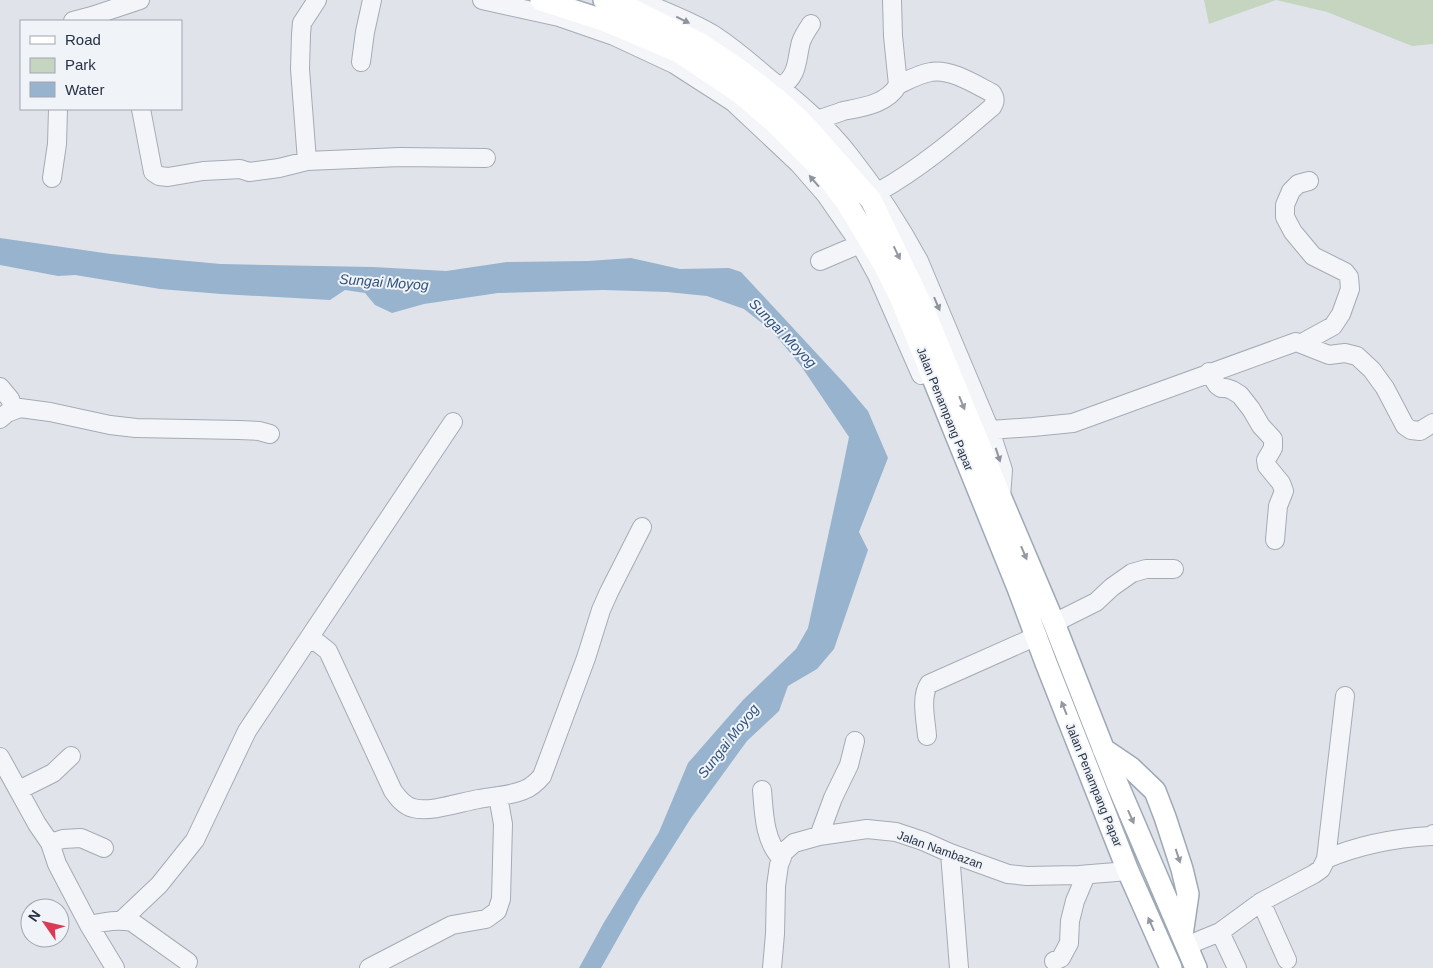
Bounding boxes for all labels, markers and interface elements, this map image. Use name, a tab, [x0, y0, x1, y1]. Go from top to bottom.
one-way arrow	[676, 16, 690, 24]
legend	[20, 20, 182, 110]
text: Road	[65, 31, 101, 48]
text: Park	[65, 56, 96, 73]
text: Water	[65, 81, 104, 98]
one-way arrow	[808, 174, 819, 187]
one-way arrow	[893, 246, 902, 261]
water label: Sungai Moyog	[339, 271, 429, 293]
water label: Sungai Moyog	[746, 295, 820, 371]
one-way arrow	[934, 297, 942, 312]
street label: Jalan Penampang Papar	[914, 345, 976, 473]
one-way arrow	[958, 395, 966, 410]
one-way arrow	[994, 448, 1002, 463]
one-way arrow	[1021, 546, 1029, 560]
water label: Sungai Moyog	[694, 701, 762, 781]
one-way arrow	[1059, 701, 1067, 715]
street label: Jalan Penampang Papar	[1063, 721, 1125, 849]
one-way arrow	[1128, 810, 1136, 824]
street label: Jalan Nambazan	[895, 828, 985, 872]
one-way arrow	[1174, 849, 1182, 864]
north arrow	[20, 898, 70, 948]
text: N	[25, 907, 44, 924]
one-way arrow	[1147, 917, 1155, 931]

